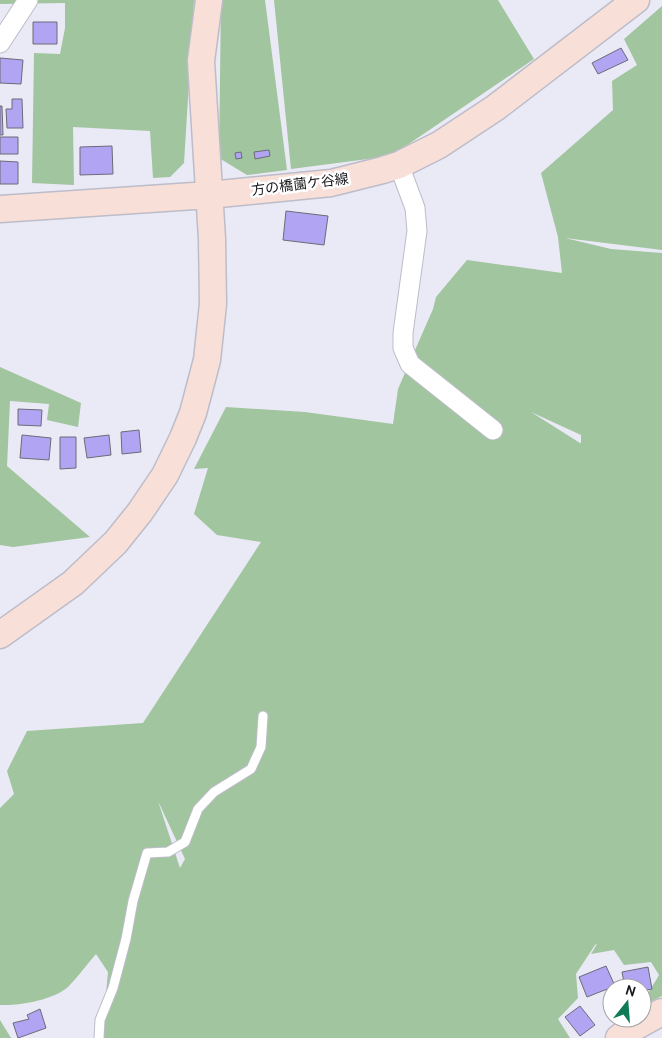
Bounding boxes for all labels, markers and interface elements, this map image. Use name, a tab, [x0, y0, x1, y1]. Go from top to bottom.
street label: 方の橋薗ケ谷線	[250, 169, 350, 199]
north arrow	[602, 978, 652, 1028]
text: N	[623, 981, 638, 1001]

